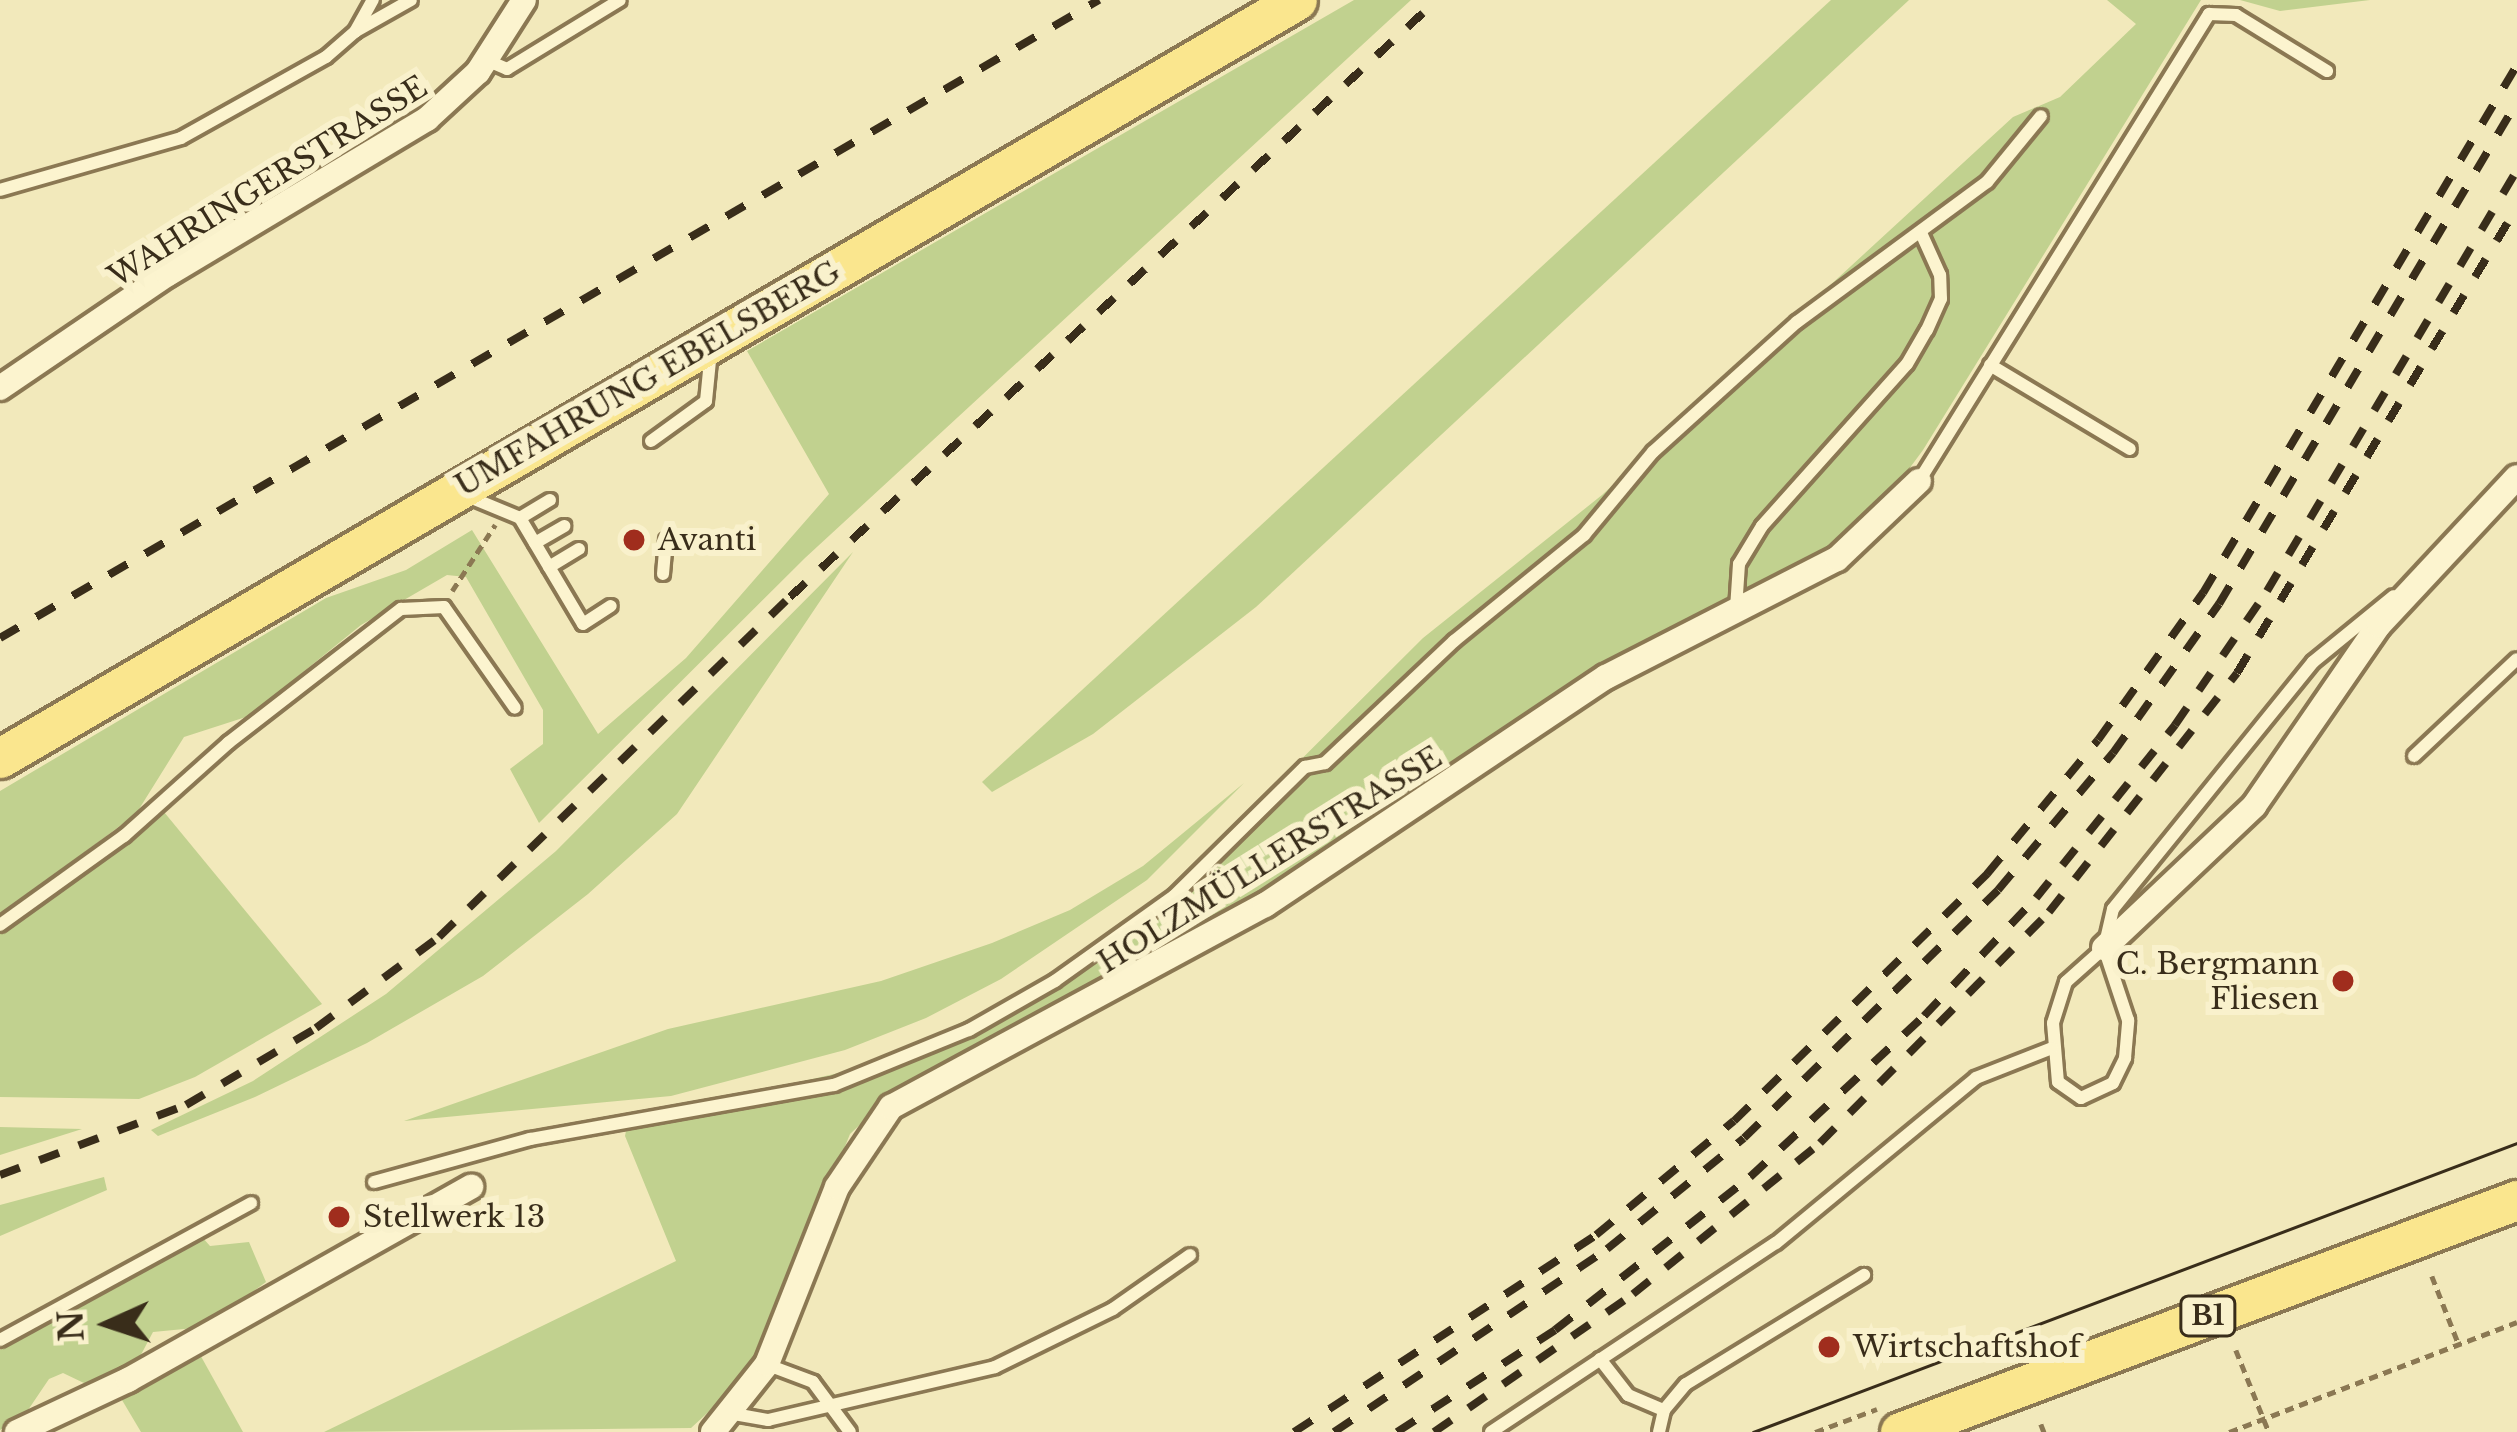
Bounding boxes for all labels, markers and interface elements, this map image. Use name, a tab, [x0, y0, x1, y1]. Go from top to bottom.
street label: WAHRINGERSTRASSE	[102, 69, 434, 295]
street label: UMFAHRUNG EBELSBERG	[449, 254, 847, 504]
place label: Avanti	[658, 522, 756, 558]
marker: Avanti	[621, 527, 647, 553]
street label: HOLZMÜLLERSTRASSE	[1092, 739, 1448, 981]
place label: C. Bergmann Fliesen	[2116, 946, 2319, 1016]
marker: C. Bergmann Fliesen	[2330, 968, 2356, 994]
place label: Stellwerk 13	[363, 1199, 546, 1235]
marker: Stellwerk 13	[326, 1204, 352, 1230]
north arrow	[48, 1264, 168, 1384]
road number: B1	[2178, 1295, 2238, 1337]
text: N	[50, 1309, 93, 1342]
place label: Wirtschaftshof	[1853, 1329, 2081, 1365]
marker: Wirtschaftshof	[1816, 1334, 1842, 1360]

